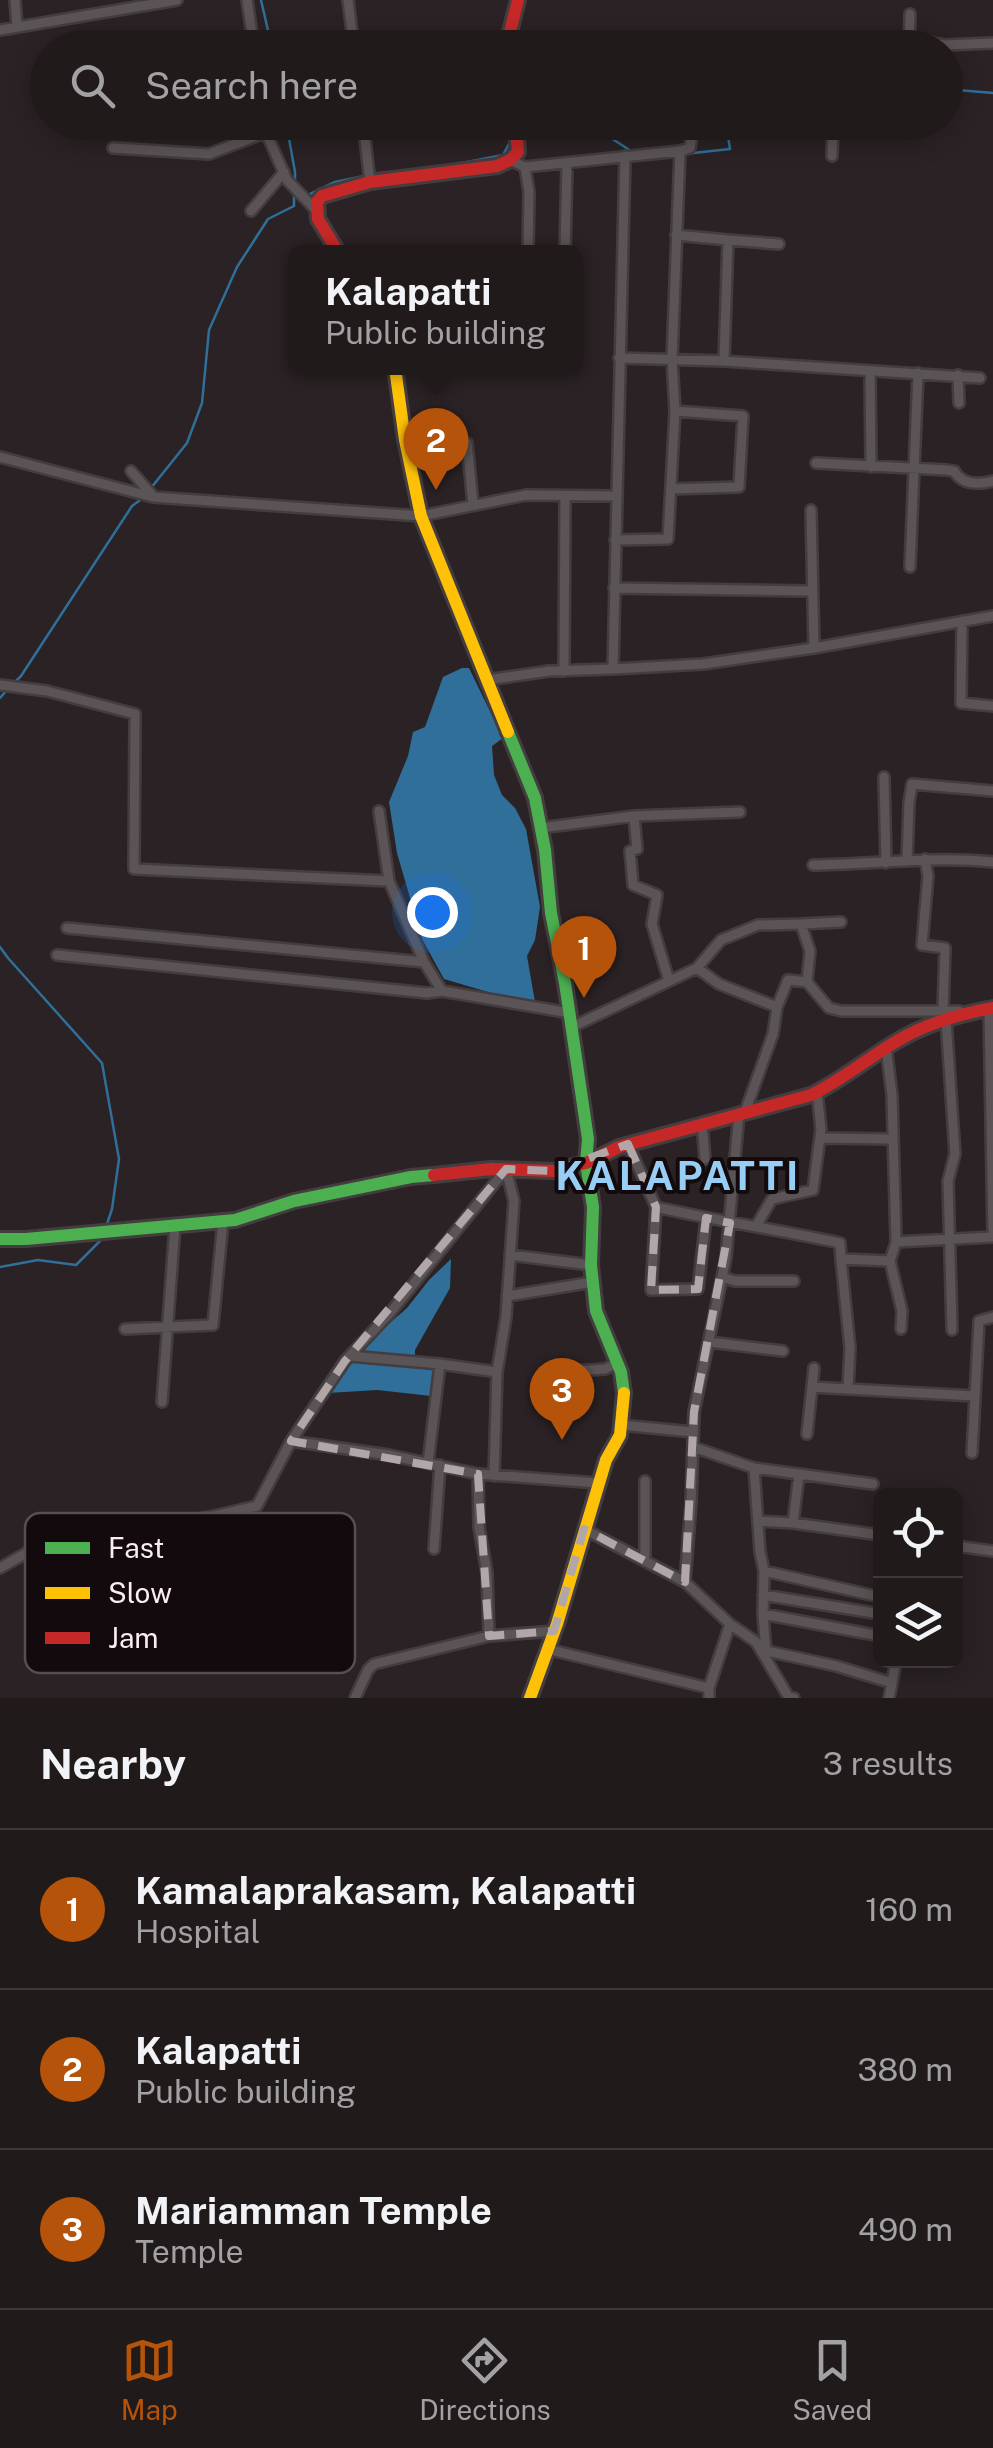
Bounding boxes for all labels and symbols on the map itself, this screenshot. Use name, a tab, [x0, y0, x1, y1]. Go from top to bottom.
pin: 2	[404, 408, 468, 490]
your location	[407, 887, 458, 938]
pin: 1	[552, 916, 616, 998]
district label: KALAPATTI	[555, 1152, 801, 1199]
pin: 3	[530, 1358, 594, 1440]
legend	[25, 1513, 355, 1673]
text: Fast	[108, 1531, 164, 1564]
text: Slow	[108, 1576, 172, 1609]
text: Jam	[108, 1621, 159, 1654]

